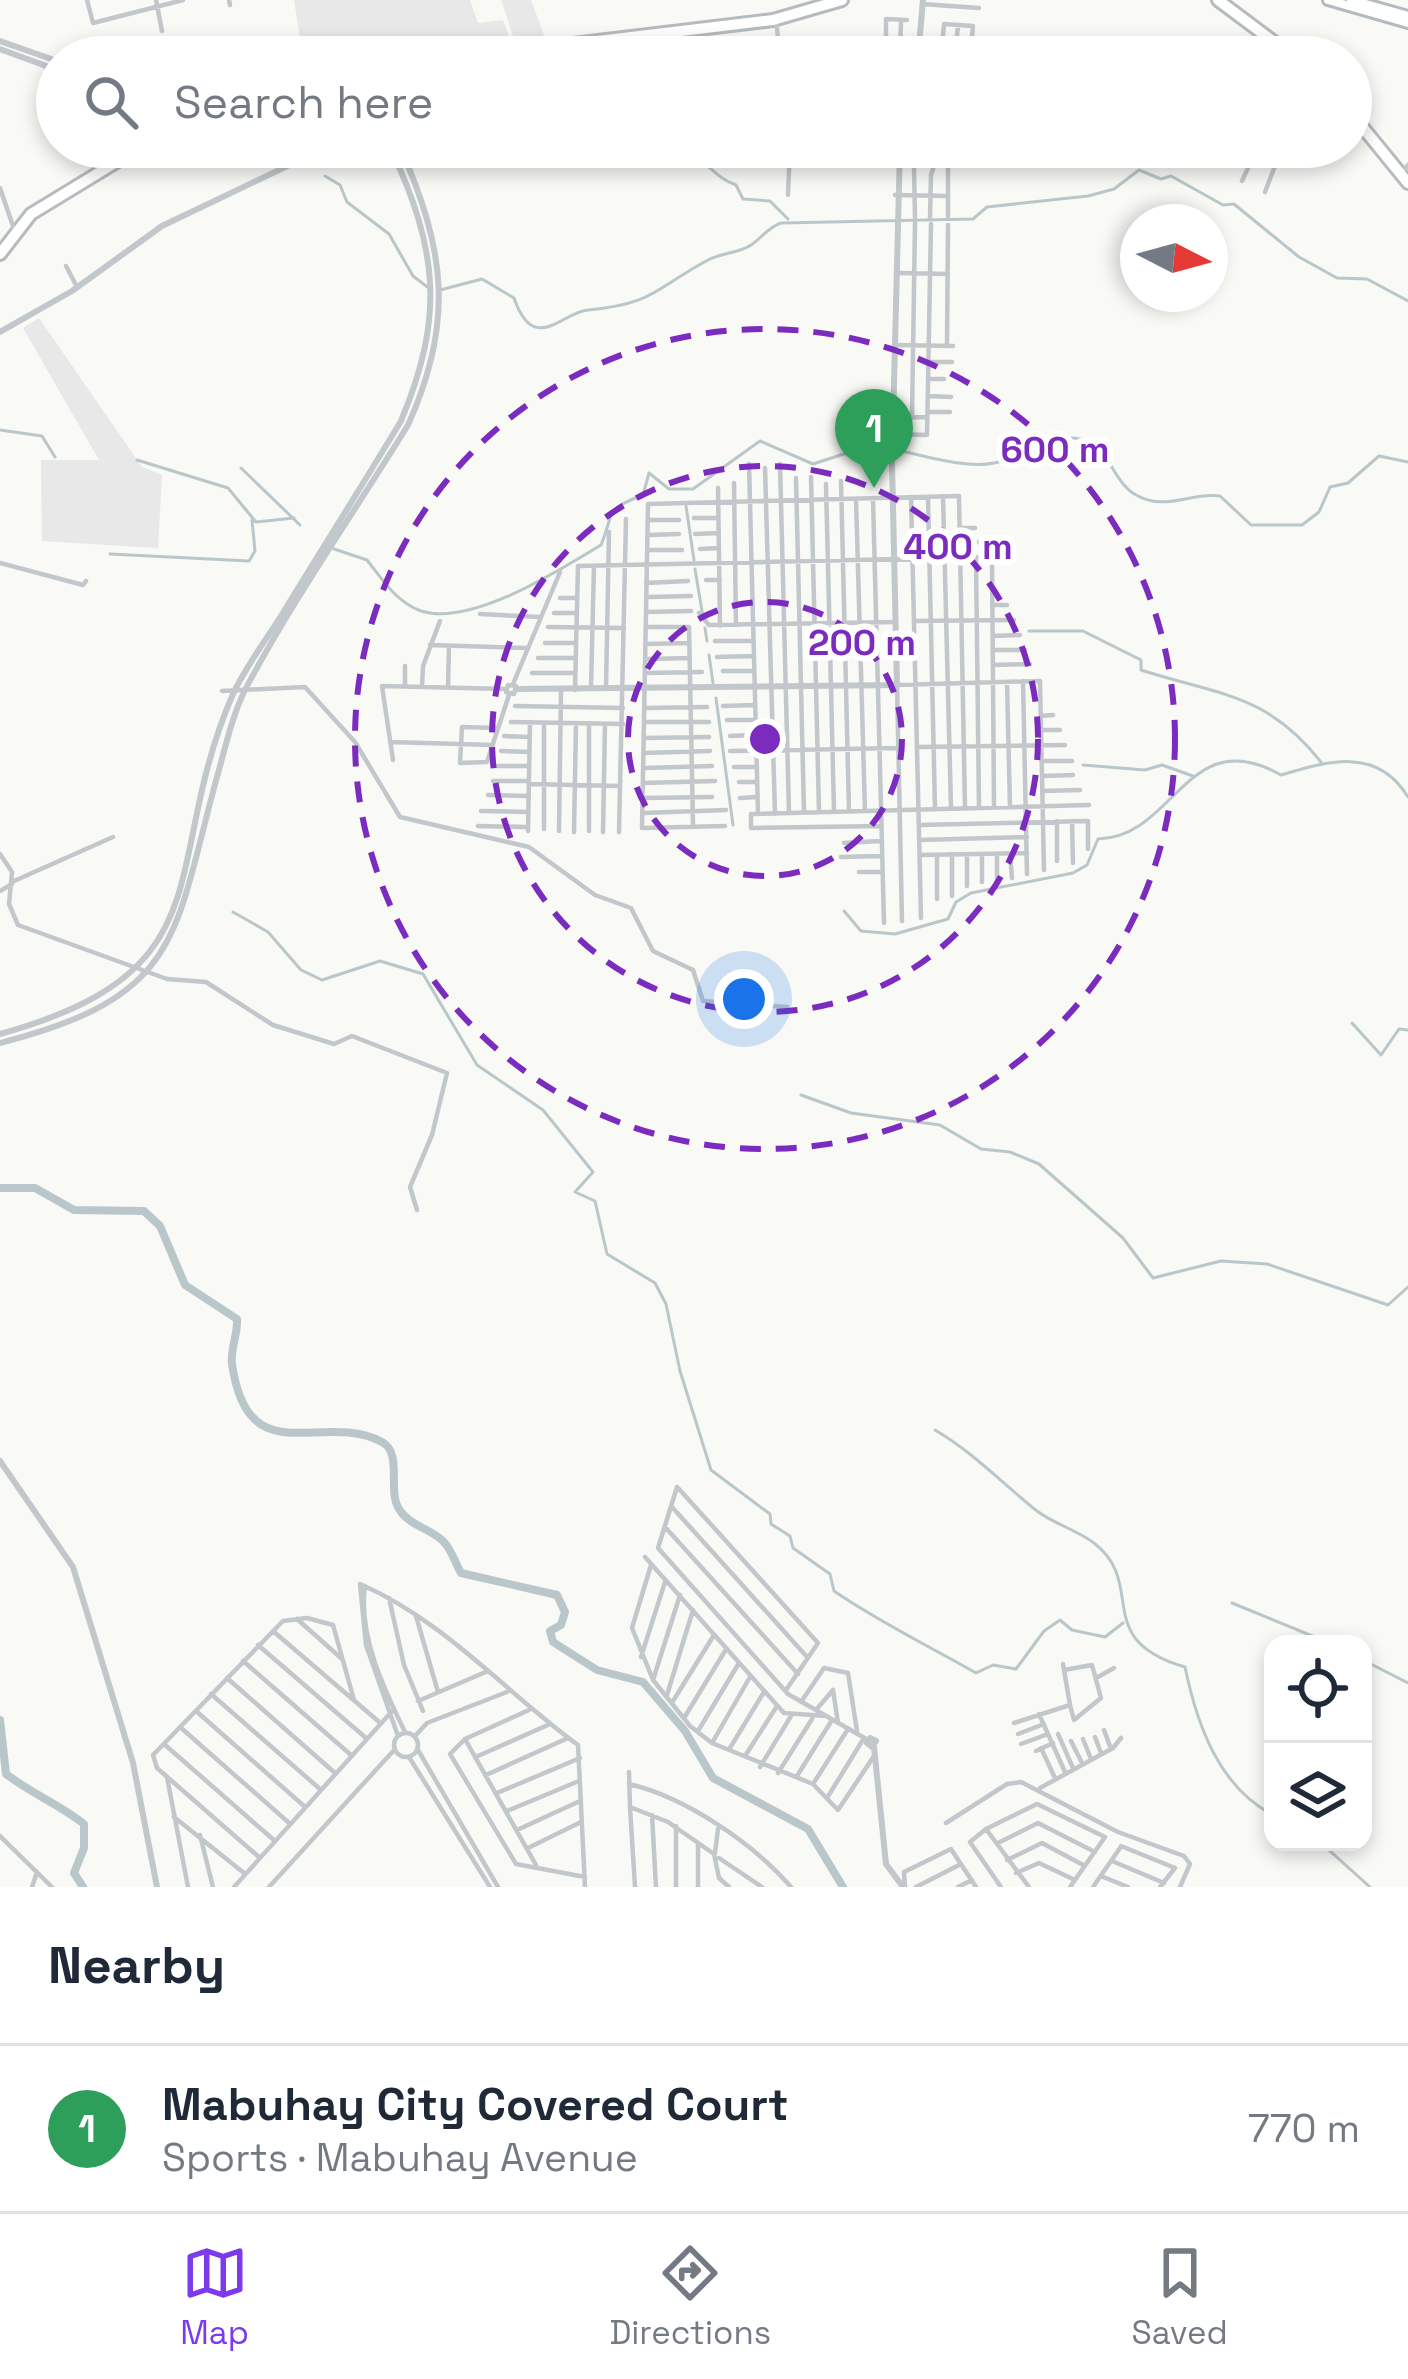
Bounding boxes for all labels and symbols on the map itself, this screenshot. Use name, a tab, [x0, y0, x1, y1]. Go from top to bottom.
north arrow	[1120, 204, 1228, 312]
pin: 1	[835, 389, 913, 488]
text: 600 m	[1001, 427, 1109, 473]
text: 400 m	[903, 524, 1013, 570]
text: 200 m	[808, 620, 916, 666]
centre of rings	[744, 718, 786, 760]
your location	[714, 969, 774, 1029]

